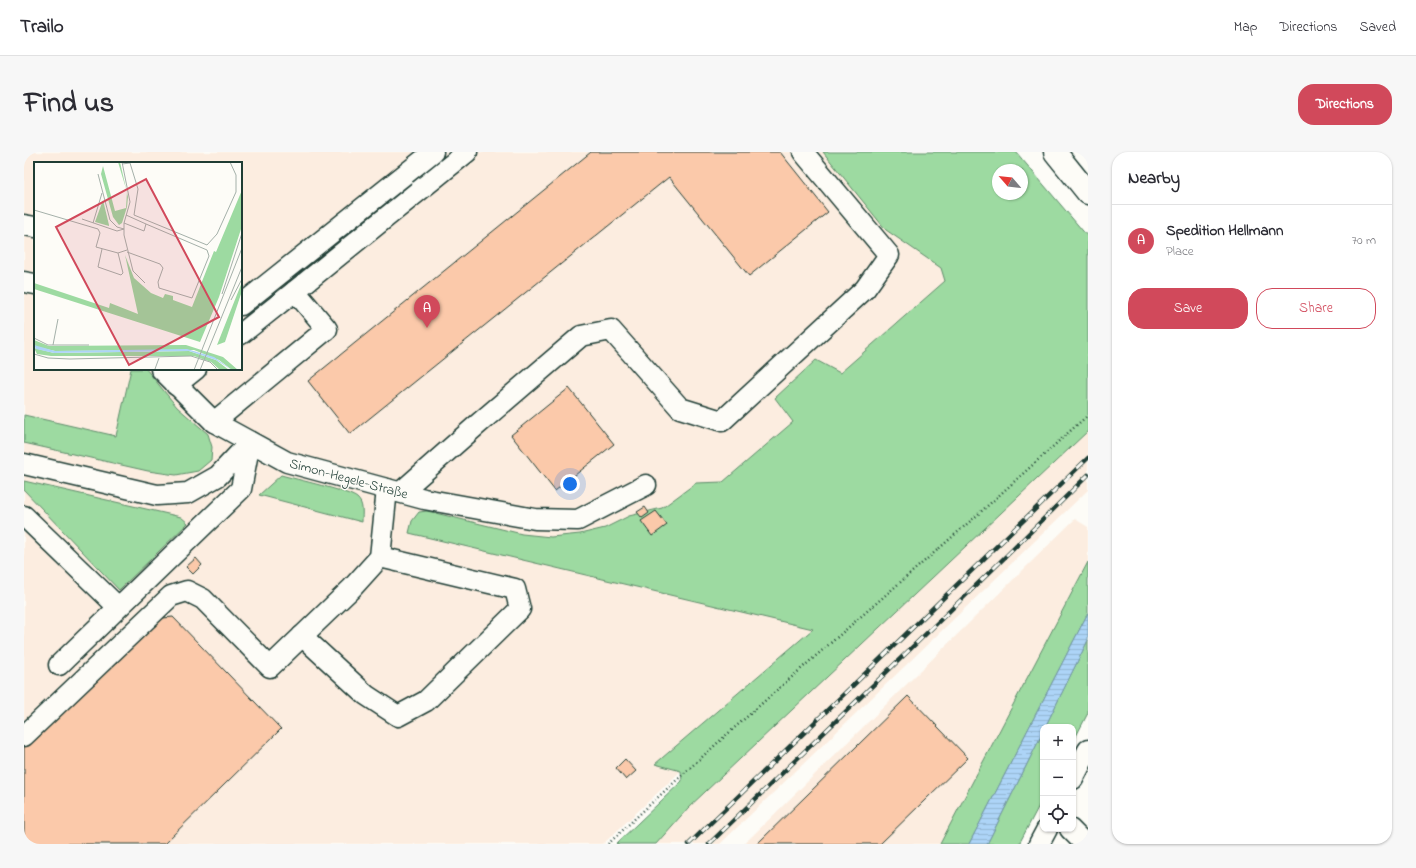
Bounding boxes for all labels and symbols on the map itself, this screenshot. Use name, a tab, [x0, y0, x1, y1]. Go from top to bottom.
inset map	[34, 162, 242, 370]
north arrow	[992, 164, 1028, 200]
pin: A	[414, 295, 440, 328]
street label: Simon-Hegele-Straße	[287, 454, 411, 507]
your location	[560, 474, 580, 494]

